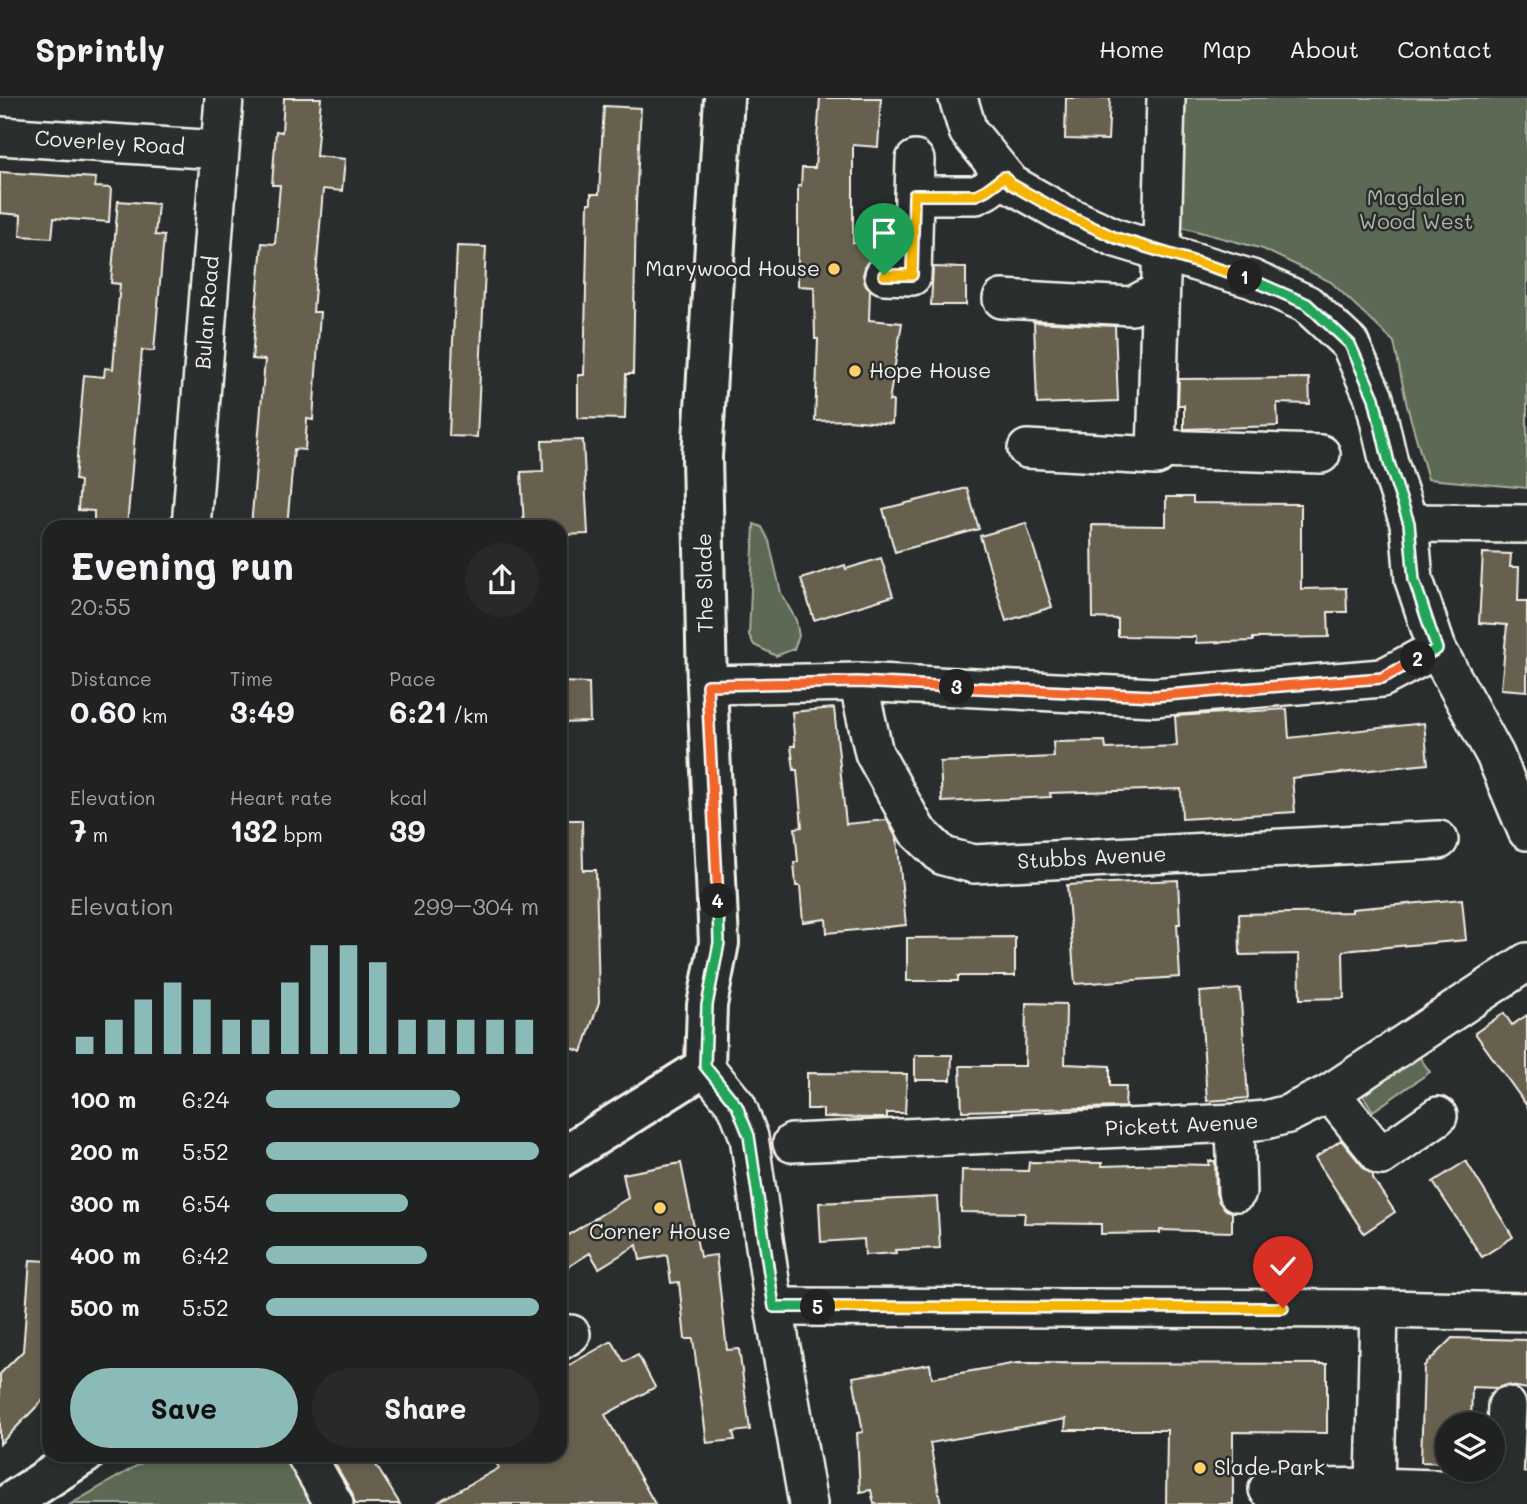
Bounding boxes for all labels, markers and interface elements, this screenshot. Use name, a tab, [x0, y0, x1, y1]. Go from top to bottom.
text: Sprintly	[35, 27, 165, 70]
text: Home	[1099, 33, 1164, 64]
text: Map	[1202, 33, 1251, 64]
text: About	[1289, 33, 1359, 64]
text: Contact	[1397, 33, 1492, 64]
street label: Coverley Road	[34, 123, 186, 160]
park label: Magdalen Wood West	[1359, 183, 1473, 234]
pin	[854, 203, 914, 275]
icon: arrive	[865, 214, 903, 252]
place label: Marywood House	[645, 254, 820, 281]
street label: Bulan Road	[188, 255, 224, 370]
pin: 1	[1228, 260, 1262, 294]
marker: Marywood House	[826, 261, 842, 277]
text: 1	[1240, 264, 1249, 289]
place label: Hope House	[869, 356, 991, 383]
marker: Hope House	[847, 363, 863, 379]
street label: The Slade	[689, 533, 718, 633]
text: Evening run	[70, 540, 294, 590]
button: share	[465, 543, 539, 617]
text: 20:55	[70, 591, 131, 621]
pin: 2	[1400, 642, 1436, 676]
text: 2	[1412, 646, 1423, 671]
text: Distance	[70, 666, 152, 691]
text: Time	[230, 666, 273, 691]
text: Pace	[389, 666, 436, 691]
pin: 3	[940, 670, 974, 704]
text: 3	[951, 674, 962, 699]
text: 0.60	[70, 691, 136, 731]
text: 3:49	[230, 691, 294, 731]
text: 6:21	[389, 691, 447, 731]
text: km	[136, 703, 167, 728]
text: /km	[447, 703, 488, 728]
text: Elevation	[70, 785, 155, 810]
text: Heart rate	[230, 785, 332, 810]
text: kcal	[389, 785, 427, 810]
text: 7	[70, 810, 87, 850]
text: 132	[230, 810, 278, 850]
text: 39	[389, 810, 425, 850]
text: m	[87, 822, 108, 847]
text: bpm	[278, 822, 323, 847]
street label: Stubbs Avenue	[1017, 839, 1167, 874]
pin: 4	[700, 884, 736, 918]
text: 4	[711, 888, 724, 913]
text: Elevation	[70, 891, 173, 921]
text: 299–304 m	[413, 891, 539, 921]
text: 100 m	[70, 1084, 136, 1114]
text: 6:24	[182, 1084, 229, 1114]
street label: Pickett Avenue	[1104, 1106, 1259, 1141]
text: 200 m	[70, 1136, 139, 1166]
text: 5:52	[182, 1136, 229, 1166]
text: 300 m	[70, 1188, 140, 1218]
text: 6:54	[182, 1188, 230, 1218]
marker: Corner House	[652, 1200, 668, 1216]
place label: Corner House	[589, 1217, 731, 1244]
pin	[1253, 1236, 1313, 1308]
text: 400 m	[70, 1240, 141, 1270]
text: 6:42	[182, 1240, 229, 1270]
icon: check	[1264, 1247, 1302, 1285]
pin: 5	[800, 1290, 836, 1324]
text: 500 m	[70, 1292, 140, 1322]
text: 5:52	[182, 1292, 229, 1322]
text: 5	[812, 1294, 823, 1319]
button: Save	[70, 1368, 298, 1448]
button: Share	[312, 1368, 539, 1448]
map controls	[1435, 1412, 1505, 1482]
button: layers	[1435, 1412, 1505, 1482]
place label: Slade Park	[1214, 1453, 1325, 1480]
marker: Slade Park	[1192, 1460, 1208, 1476]

